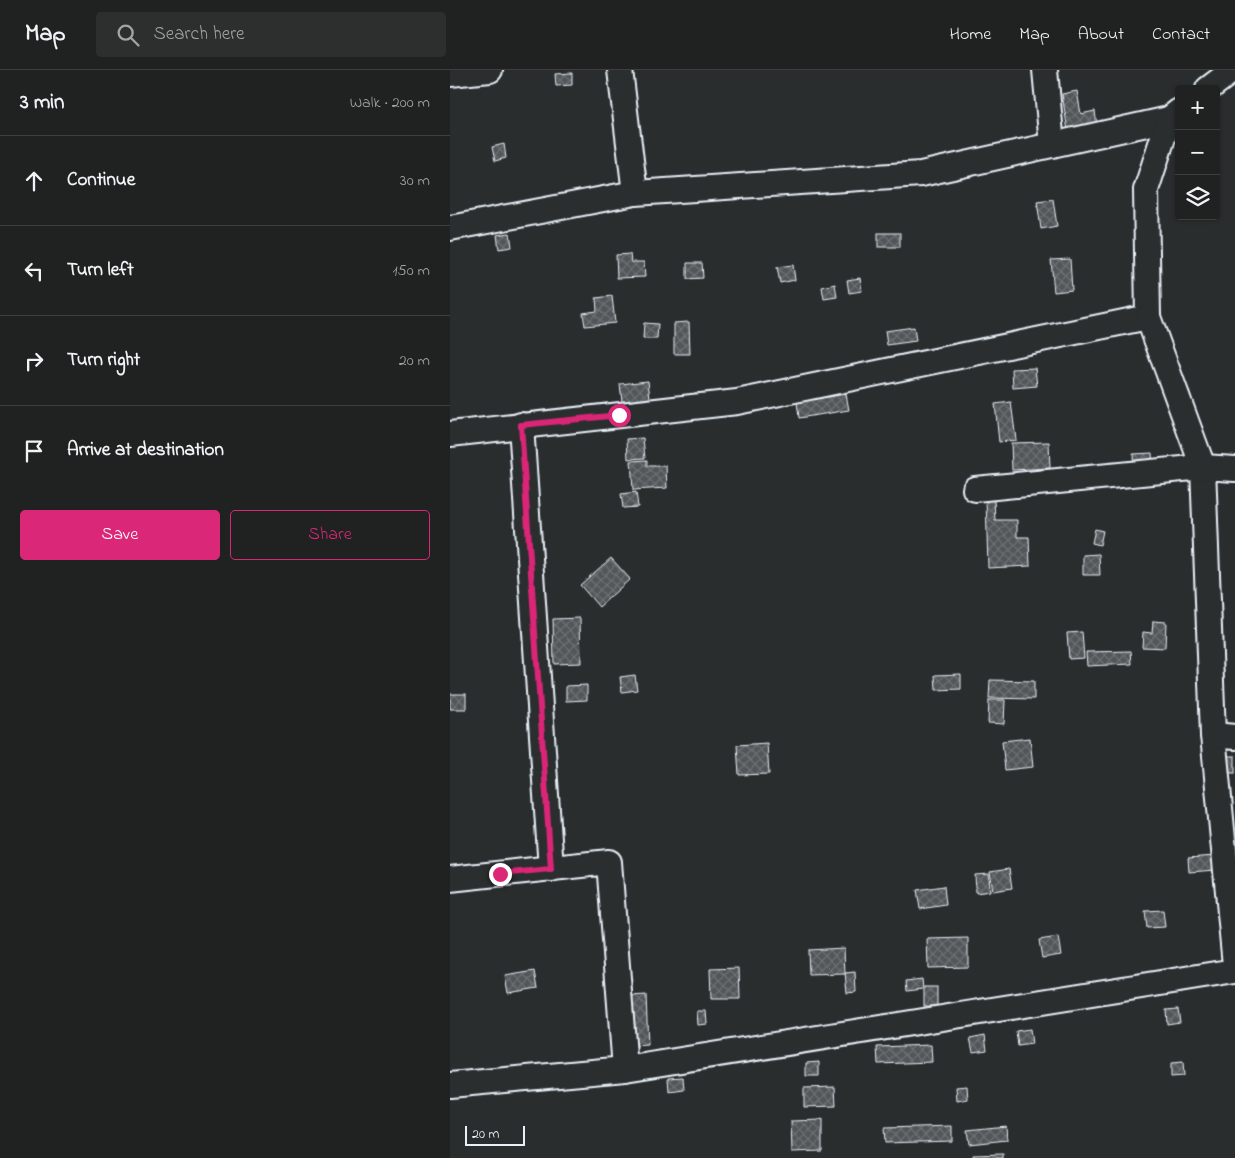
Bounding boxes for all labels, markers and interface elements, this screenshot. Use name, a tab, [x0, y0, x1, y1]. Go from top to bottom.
search box	[96, 12, 446, 57]
text: Map	[25, 17, 66, 52]
icon: search	[114, 21, 142, 49]
text: Search here	[154, 21, 245, 48]
text: Home	[950, 22, 991, 48]
text: Map	[1019, 22, 1050, 48]
text: About	[1078, 22, 1124, 48]
text: Contact	[1152, 22, 1210, 48]
map controls	[1175, 85, 1220, 220]
button: +	[1175, 85, 1220, 130]
text: 3 min	[20, 88, 64, 118]
text: Walk · 200 m	[350, 91, 430, 115]
button: −	[1175, 130, 1220, 175]
icon: ahead	[20, 167, 48, 195]
text: Continue	[67, 167, 135, 194]
text: 30 m	[400, 169, 430, 193]
button: layers	[1175, 175, 1220, 220]
icon: left	[20, 257, 48, 285]
text: Turn left	[67, 257, 134, 284]
text: 150 m	[392, 259, 430, 283]
icon: right	[20, 347, 48, 375]
text: Turn right	[67, 347, 140, 374]
text: 20 m	[399, 349, 430, 373]
route start	[608, 404, 631, 427]
icon: arrive	[20, 437, 48, 465]
text: Arrive at destination	[67, 437, 224, 464]
button: Save	[20, 510, 220, 560]
button: Share	[230, 510, 430, 560]
route end	[489, 863, 512, 886]
scale bar	[465, 1123, 525, 1146]
text: 20 m	[472, 1124, 499, 1145]

